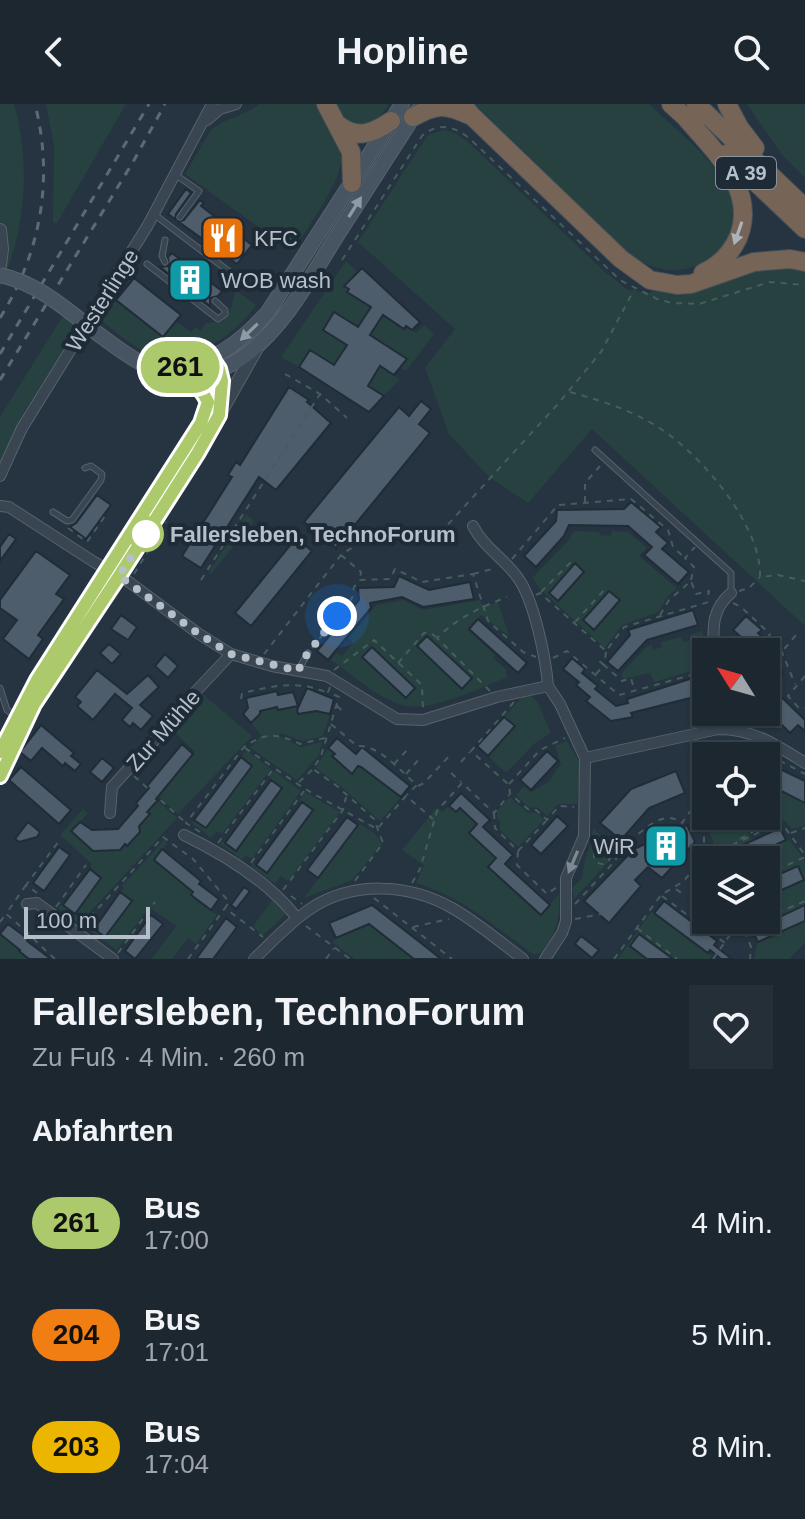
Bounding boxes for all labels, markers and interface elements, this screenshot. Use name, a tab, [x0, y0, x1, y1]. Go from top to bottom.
icon: back	[32, 30, 76, 74]
icon: search	[729, 30, 773, 74]
text: Hopline	[337, 31, 469, 72]
road number: A 39	[716, 157, 776, 189]
one-way arrow	[348, 196, 362, 218]
restaurant icon: KFC	[199, 214, 247, 262]
one-way arrow	[732, 221, 744, 245]
place label: KFC	[254, 226, 298, 251]
street label: Westerlinge	[61, 245, 144, 356]
building icon: WOB wash	[166, 256, 214, 304]
place label: WOB wash	[221, 268, 331, 293]
one-way arrow	[240, 322, 259, 340]
line badge: 261	[134, 341, 226, 393]
text: 261	[157, 351, 203, 382]
marker: Fallersleben, TechnoForum	[129, 517, 163, 551]
place label: Fallersleben, TechnoForum	[170, 522, 456, 547]
your location	[317, 596, 357, 636]
north arrow	[692, 638, 780, 726]
map controls	[692, 638, 780, 934]
street label: Zur Mühle	[121, 685, 205, 776]
button: locate	[692, 742, 780, 830]
building icon: WiR	[642, 822, 690, 870]
place label: WiR	[593, 834, 635, 859]
button: layers	[692, 846, 780, 934]
one-way arrow	[566, 850, 579, 874]
scale bar	[24, 903, 150, 939]
text: 100 m	[36, 908, 97, 933]
button: heart	[689, 985, 773, 1069]
text: Fallersleben, TechnoForum	[32, 991, 525, 1033]
text: Zu Fuß · 4 Min. · 260 m	[32, 1042, 305, 1072]
text: Abfahrten	[32, 1114, 174, 1147]
text: Bus	[144, 1191, 201, 1224]
text: 4 Min.	[691, 1206, 773, 1239]
text: 261	[53, 1207, 99, 1238]
text: 17:00	[144, 1225, 209, 1255]
text: Bus	[144, 1303, 201, 1336]
text: 5 Min.	[691, 1318, 773, 1351]
text: 204	[53, 1319, 99, 1350]
text: 17:01	[144, 1337, 209, 1367]
text: Bus	[144, 1415, 201, 1448]
text: 8 Min.	[691, 1430, 773, 1463]
text: 203	[53, 1431, 99, 1462]
text: 17:04	[144, 1449, 209, 1479]

